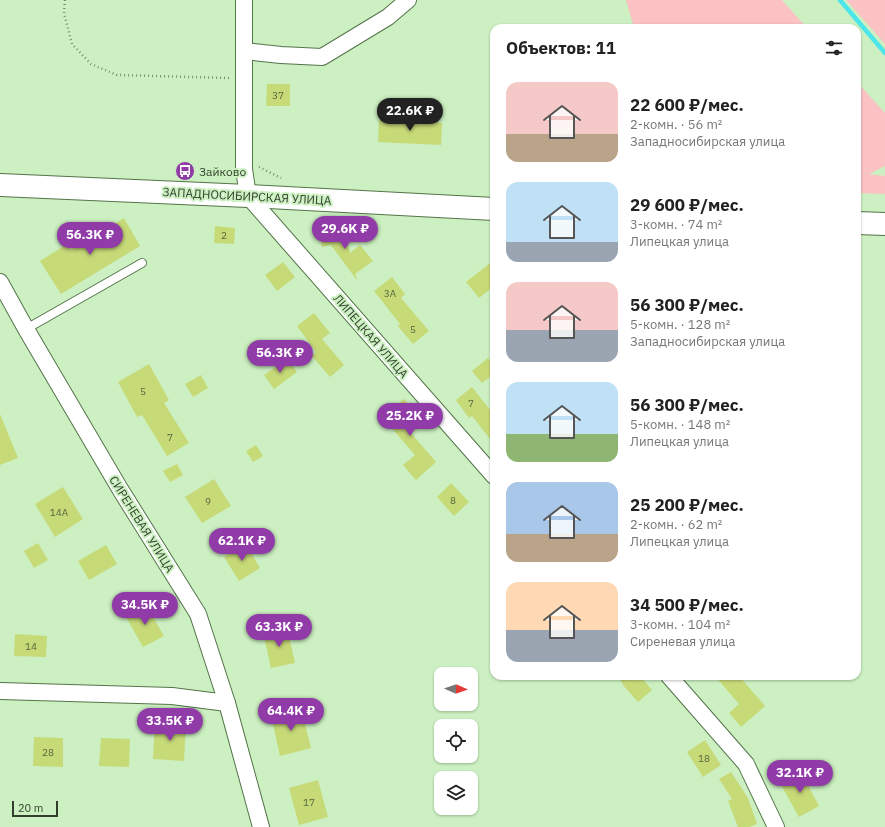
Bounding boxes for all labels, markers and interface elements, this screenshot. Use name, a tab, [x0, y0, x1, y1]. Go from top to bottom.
text: Объектов: 11	[506, 37, 616, 59]
icon: filters	[823, 37, 845, 59]
house number: 37	[272, 89, 284, 102]
text: 22 600 ₽/мес.	[630, 94, 744, 116]
pin: 22.6K ₽	[373, 98, 447, 132]
icon: home	[538, 98, 586, 146]
text: 22.6K ₽	[386, 102, 434, 119]
text: 2-комн. · 56 m²	[630, 116, 722, 133]
text: Западносибирская улица	[630, 133, 785, 150]
bus stop icon: Зайково	[174, 160, 196, 182]
place label: Зайково	[199, 164, 246, 179]
street label: ЗАПАДНОСИБИРСКАЯ УЛИЦА	[162, 184, 332, 208]
text: 29 600 ₽/мес.	[630, 194, 744, 216]
icon: home	[538, 198, 586, 246]
pin: 29.6K ₽	[308, 216, 382, 250]
text: 3-комн. · 74 m²	[630, 216, 722, 233]
text: 29.6K ₽	[321, 220, 369, 237]
pin: 56.3K ₽	[53, 222, 127, 256]
text: 56.3K ₽	[66, 226, 114, 243]
house number: 2	[221, 229, 227, 242]
text: Липецкая улица	[630, 233, 729, 250]
house number: 3А	[384, 287, 397, 300]
street label: ЛИПЕЦКАЯ УЛИЦА	[330, 291, 412, 381]
text: 56 300 ₽/мес.	[630, 294, 744, 316]
icon: home	[538, 298, 586, 346]
text: 5-комн. · 128 m²	[630, 316, 730, 333]
house number: 5	[410, 323, 416, 336]
text: Западносибирская улица	[630, 333, 785, 350]
pin: 56.3K ₽	[243, 340, 317, 374]
text: 56.3K ₽	[256, 344, 304, 361]
house number: 5	[140, 385, 146, 398]
text: 56 300 ₽/мес.	[630, 394, 744, 416]
house number: 7	[468, 397, 474, 410]
icon: home	[538, 398, 586, 446]
pin: 25.2K ₽	[373, 403, 447, 437]
text: 25.2K ₽	[386, 407, 434, 424]
text: 5-комн. · 148 m²	[630, 416, 730, 433]
house number: 7	[167, 431, 173, 444]
text: Липецкая улица	[630, 433, 729, 450]
street label: СИРЕНЕВАЯ УЛИЦА	[106, 473, 178, 575]
house number: 8	[450, 494, 456, 507]
text: 25 200 ₽/мес.	[630, 494, 744, 516]
house number: 9	[205, 495, 211, 508]
icon: home	[538, 498, 586, 546]
house number: 14А	[50, 506, 69, 519]
text: 2-комн. · 62 m²	[630, 516, 722, 533]
pin: 62.1K ₽	[205, 528, 279, 562]
text: 62.1K ₽	[218, 532, 266, 549]
text: Липецкая улица	[630, 533, 729, 550]
pin: 34.5K ₽	[108, 592, 182, 626]
text: 34 500 ₽/мес.	[630, 594, 744, 616]
text: 34.5K ₽	[121, 596, 169, 613]
icon: home	[538, 598, 586, 646]
pin: 63.3K ₽	[242, 614, 316, 648]
text: 3-комн. · 104 m²	[630, 616, 730, 633]
text: 63.3K ₽	[255, 618, 303, 635]
text: Сиреневая улица	[630, 633, 735, 650]
house number: 14	[25, 640, 37, 653]
north arrow	[434, 667, 478, 711]
map controls	[434, 667, 478, 815]
pin: 64.4K ₽	[254, 698, 328, 732]
text: 64.4K ₽	[267, 702, 315, 719]
pin: 33.5K ₽	[133, 708, 207, 742]
text: 33.5K ₽	[146, 712, 194, 729]
button: locate	[434, 719, 478, 763]
house number: 28	[42, 746, 54, 759]
house number: 18	[698, 752, 710, 765]
pin: 32.1K ₽	[763, 760, 837, 794]
text: 32.1K ₽	[776, 764, 824, 781]
button: layers	[434, 771, 478, 815]
house number: 17	[303, 796, 315, 809]
scale bar	[12, 799, 58, 818]
text: 20 m	[18, 801, 43, 815]

